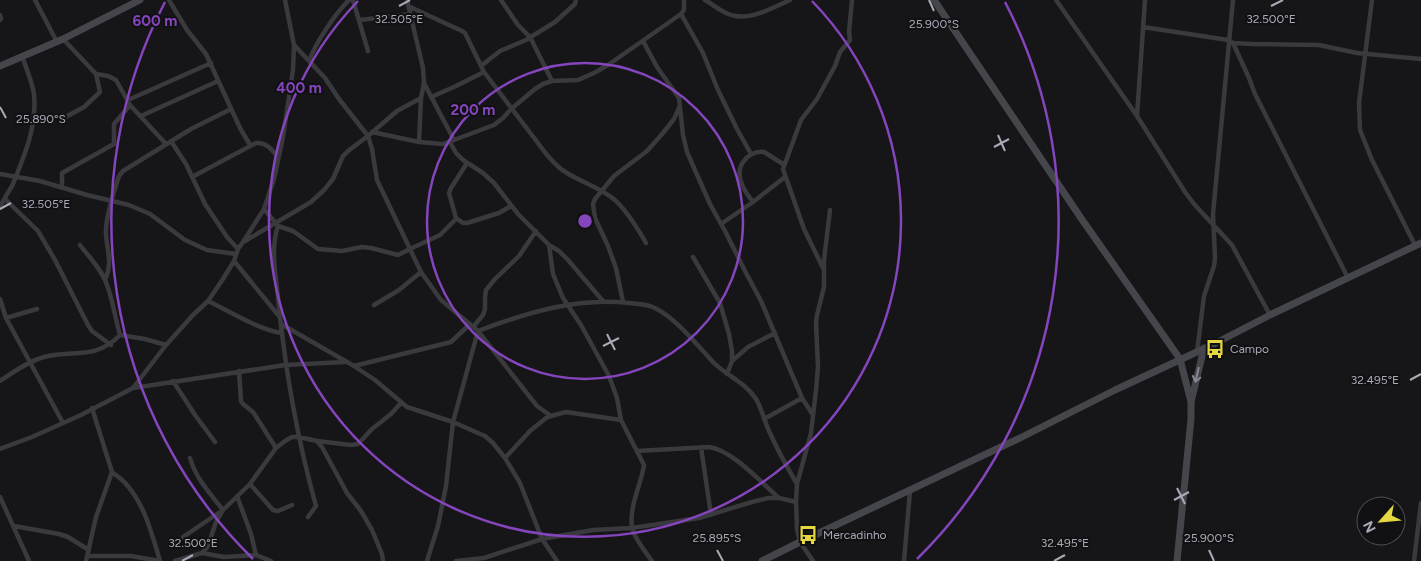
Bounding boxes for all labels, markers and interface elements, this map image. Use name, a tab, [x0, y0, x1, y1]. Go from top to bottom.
text: 600 m	[133, 12, 177, 30]
text: 32.505°E	[375, 12, 423, 26]
text: 32.500°E	[1246, 12, 1296, 26]
text: 25.900°S	[909, 17, 959, 31]
text: 400 m	[276, 79, 322, 97]
text: 200 m	[451, 101, 495, 119]
text: 25.890°S	[16, 112, 66, 126]
text: 32.505°E	[22, 197, 70, 211]
centre of rings	[576, 212, 594, 230]
bus stop icon: Campo	[1204, 338, 1226, 360]
place label: Campo	[1230, 342, 1269, 356]
one-way arrow	[1192, 367, 1201, 383]
text: 32.495°E	[1351, 373, 1399, 387]
north arrow	[1356, 496, 1406, 546]
text: N	[1360, 518, 1380, 535]
bus stop icon: Mercadinho	[797, 524, 819, 546]
place label: Mercadinho	[823, 528, 887, 542]
text: 25.895°S	[693, 531, 741, 545]
text: 25.900°S	[1184, 531, 1234, 545]
text: 32.500°E	[168, 536, 218, 550]
text: 32.495°E	[1041, 536, 1089, 550]

